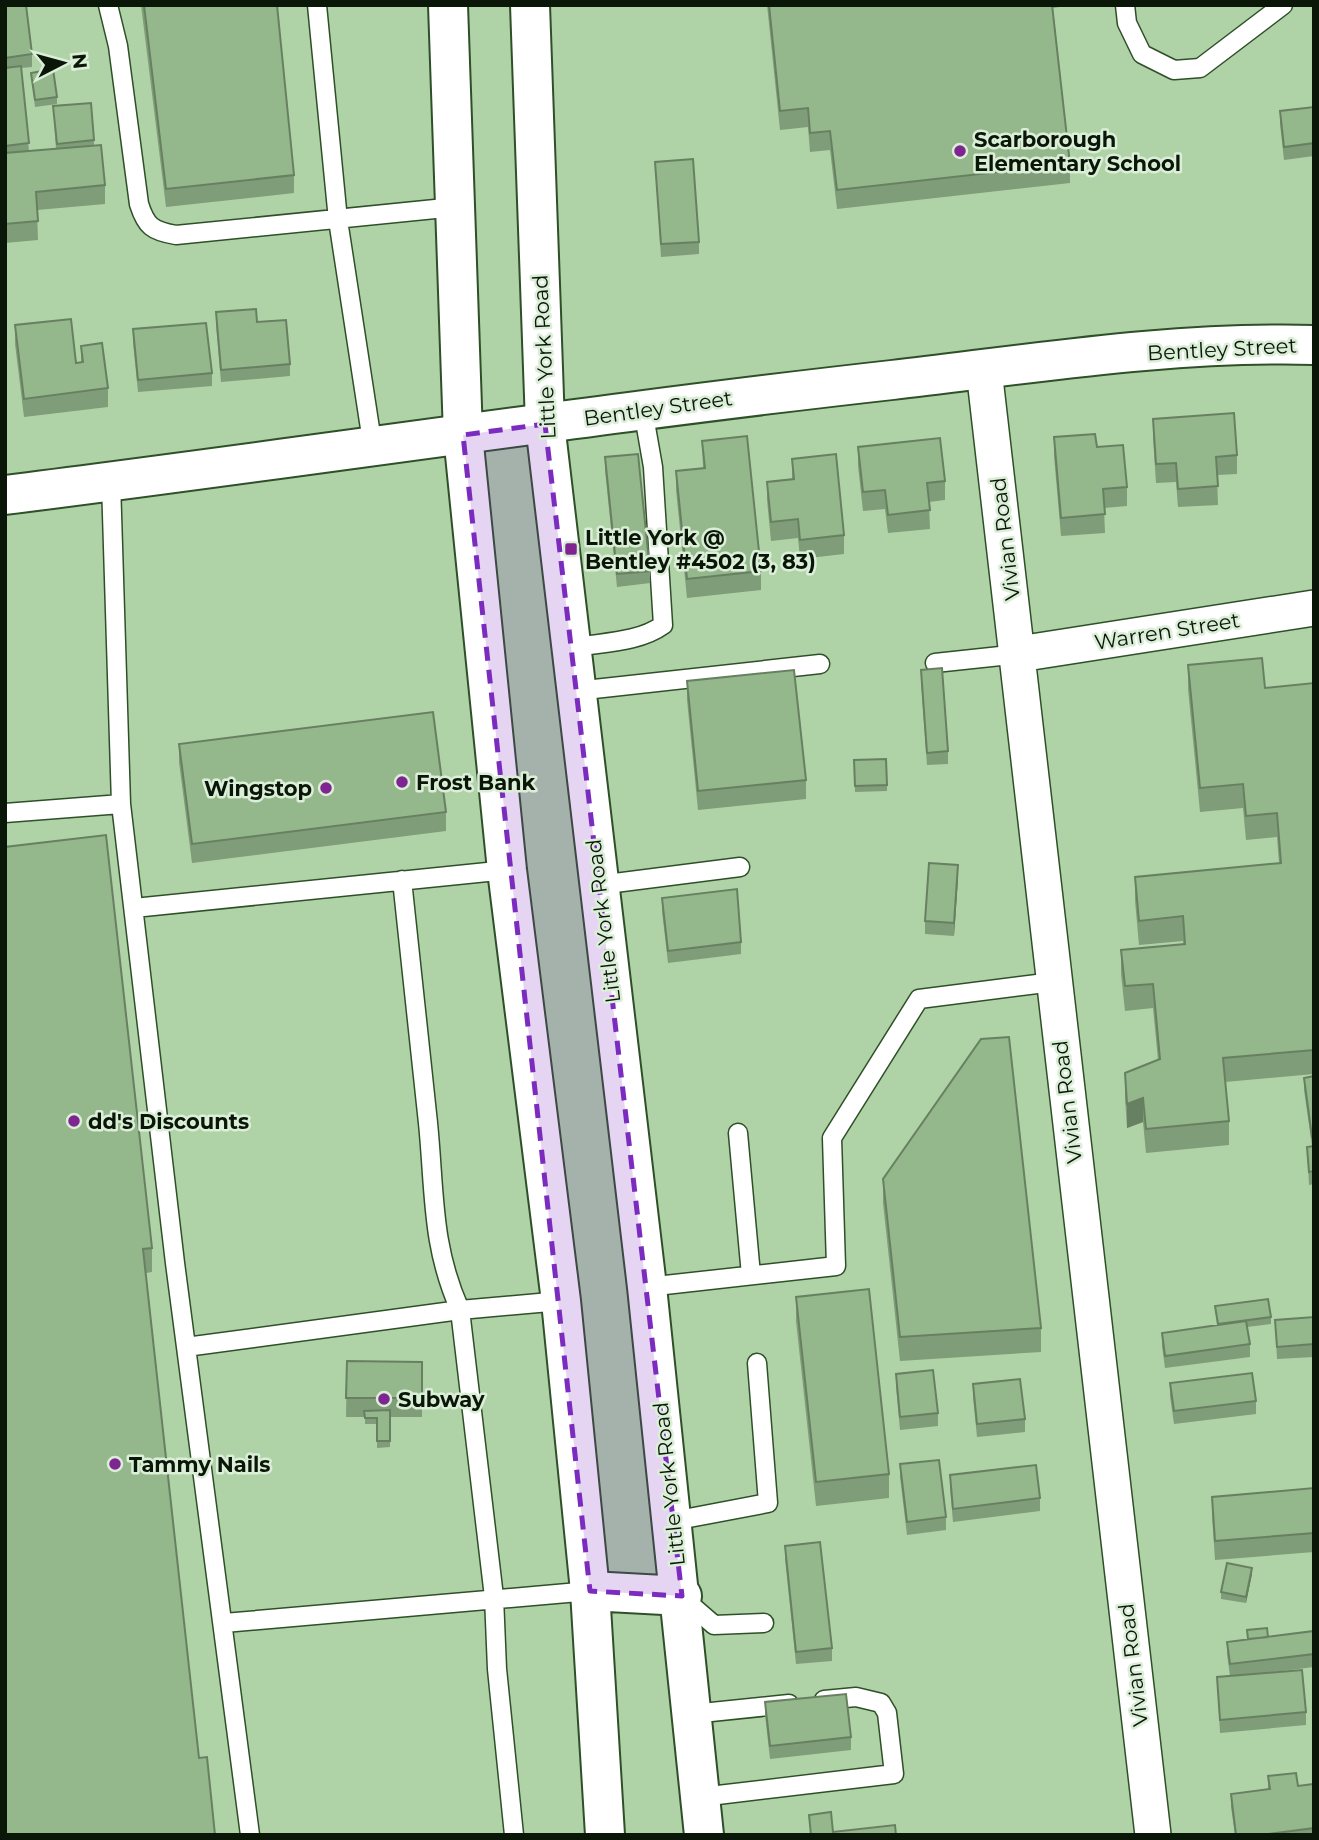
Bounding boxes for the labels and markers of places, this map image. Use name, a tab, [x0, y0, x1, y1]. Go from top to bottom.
place label: Scarborough Elementary School	[974, 127, 1181, 176]
marker: Scarborough Elementary School	[952, 143, 968, 159]
place label: Little York @ Bentley #4502 (3, 83)	[585, 525, 816, 574]
marker: Little York @ Bentley #4502 (3, 83)	[563, 541, 579, 557]
place label: Frost Bank	[416, 770, 536, 795]
marker: Frost Bank	[394, 774, 410, 790]
place label: Wingstop	[204, 776, 312, 801]
marker: Wingstop	[318, 780, 334, 796]
place label: dd's Discounts	[88, 1109, 249, 1134]
marker: dd's Discounts	[66, 1113, 82, 1129]
place label: Subway	[398, 1387, 485, 1412]
marker: Subway	[376, 1391, 392, 1407]
place label: Tammy Nails	[129, 1452, 270, 1477]
marker: Tammy Nails	[107, 1456, 123, 1472]

